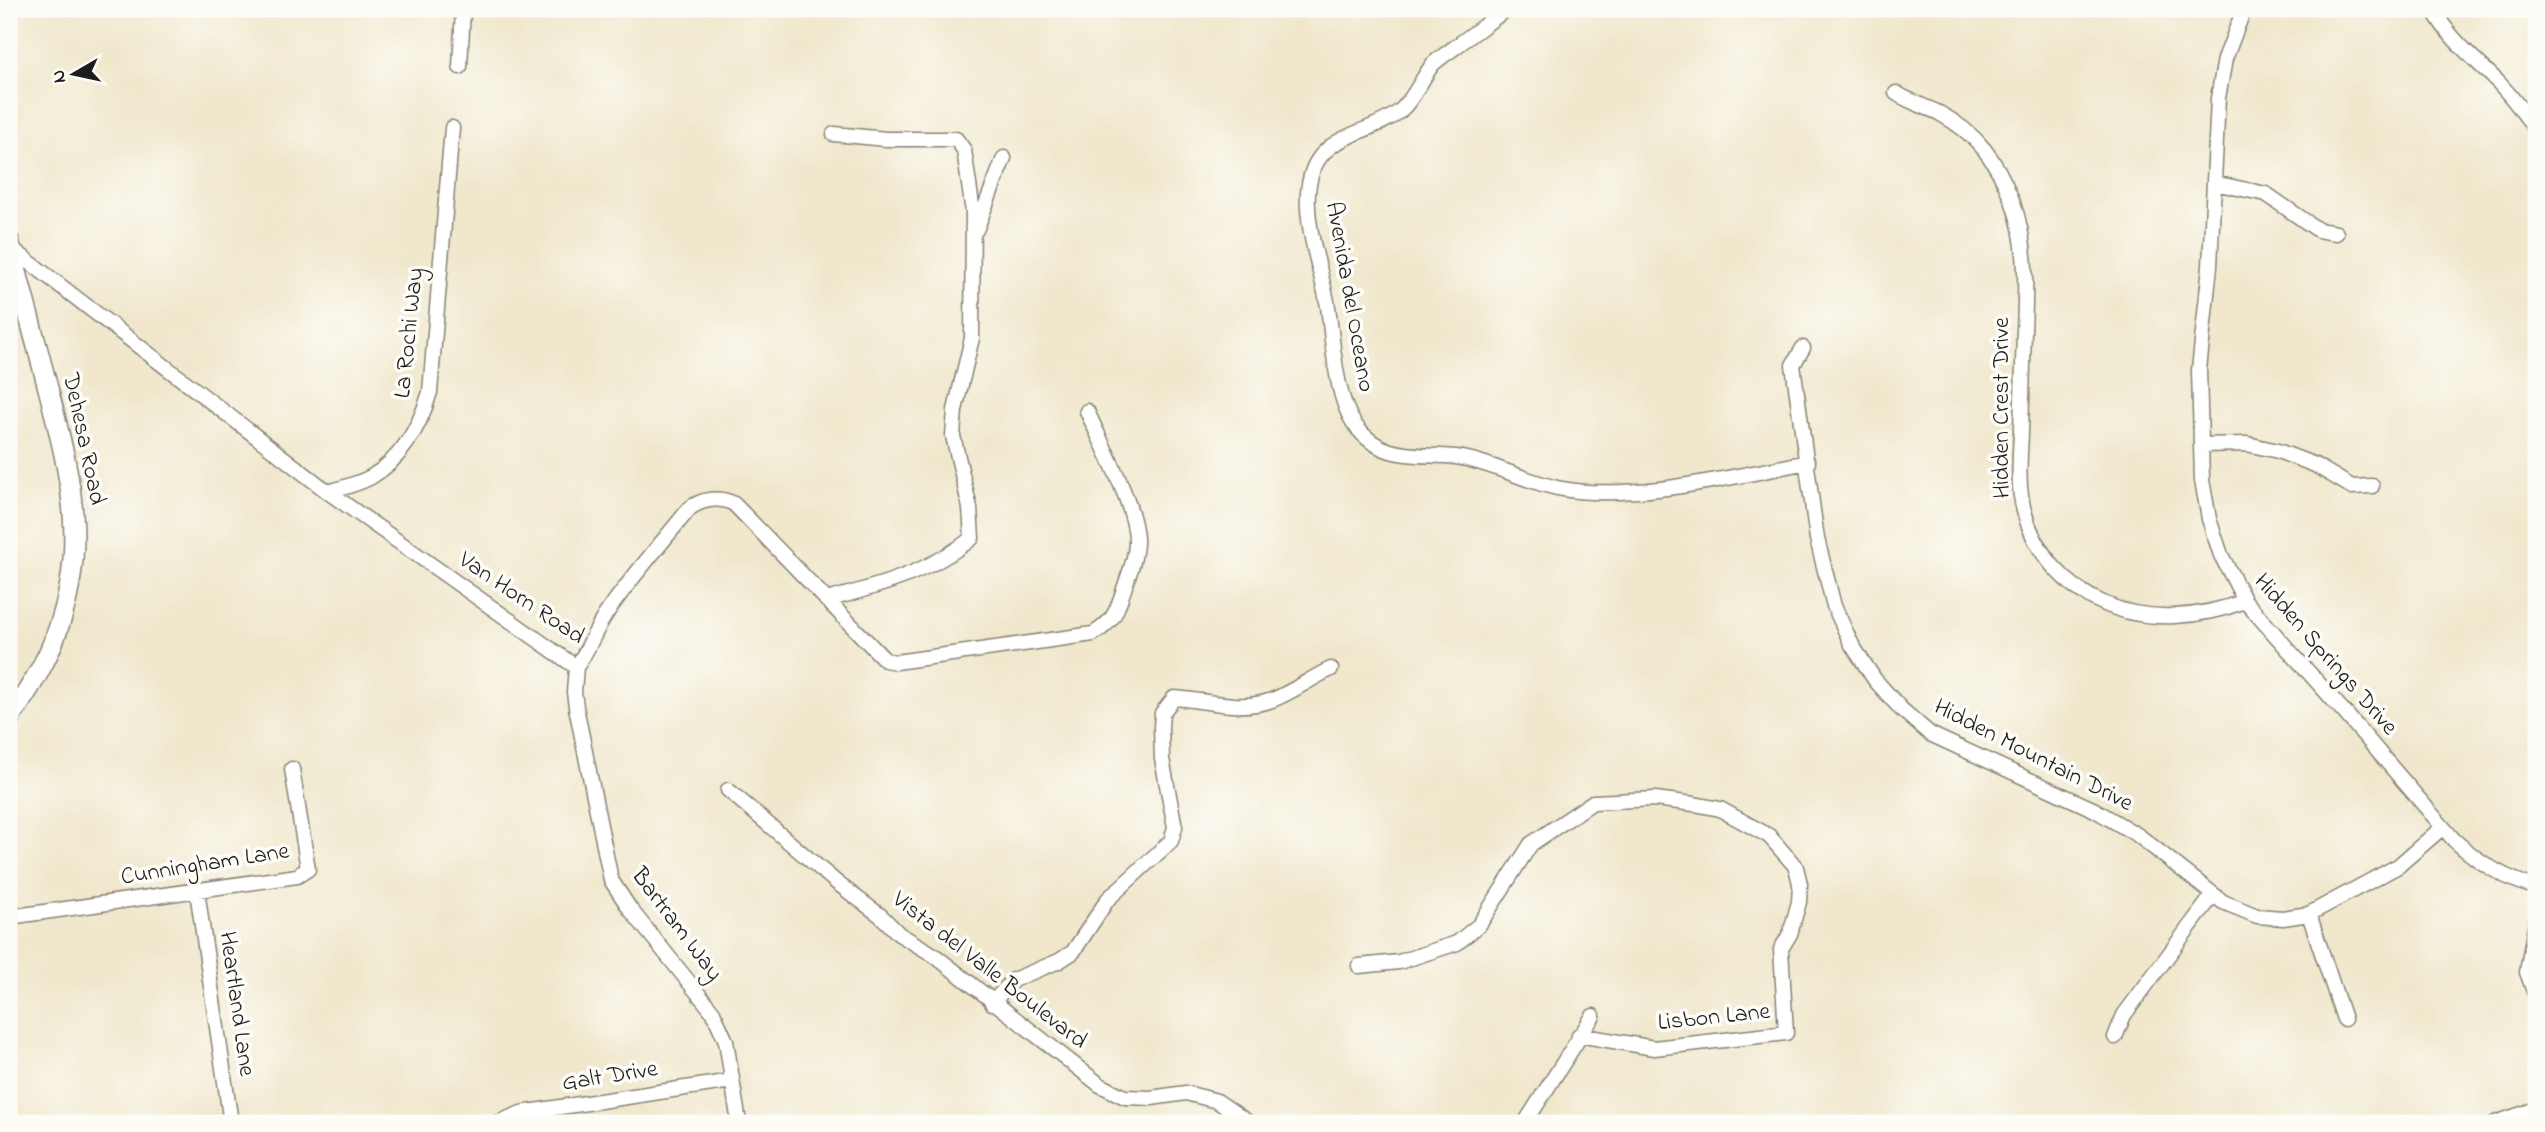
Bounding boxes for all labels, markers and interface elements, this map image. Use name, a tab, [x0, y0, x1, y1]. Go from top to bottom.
north arrow	[38, 38, 108, 108]
text: N	[45, 68, 74, 85]
street label: Avenida del Oceano	[1315, 199, 1383, 395]
street label: La Rochi Way	[386, 266, 435, 400]
street label: Hidden Crest Drive	[1985, 317, 2020, 499]
street label: Dehesa Road	[52, 369, 114, 509]
street label: Van Horn Road	[450, 543, 592, 655]
street label: Hidden Springs Drive	[2245, 566, 2406, 744]
street label: Hidden Mountain Drive	[1927, 691, 2139, 822]
street label: Cunningham Lane	[118, 834, 292, 896]
street label: Bartram Way	[620, 860, 730, 990]
street label: Vista del Valle Boulevard	[883, 883, 1095, 1059]
street label: Heartland Lane	[209, 929, 264, 1079]
street label: Lisbon Lane	[1656, 995, 1772, 1041]
street label: Galt Drive	[560, 1052, 660, 1102]

